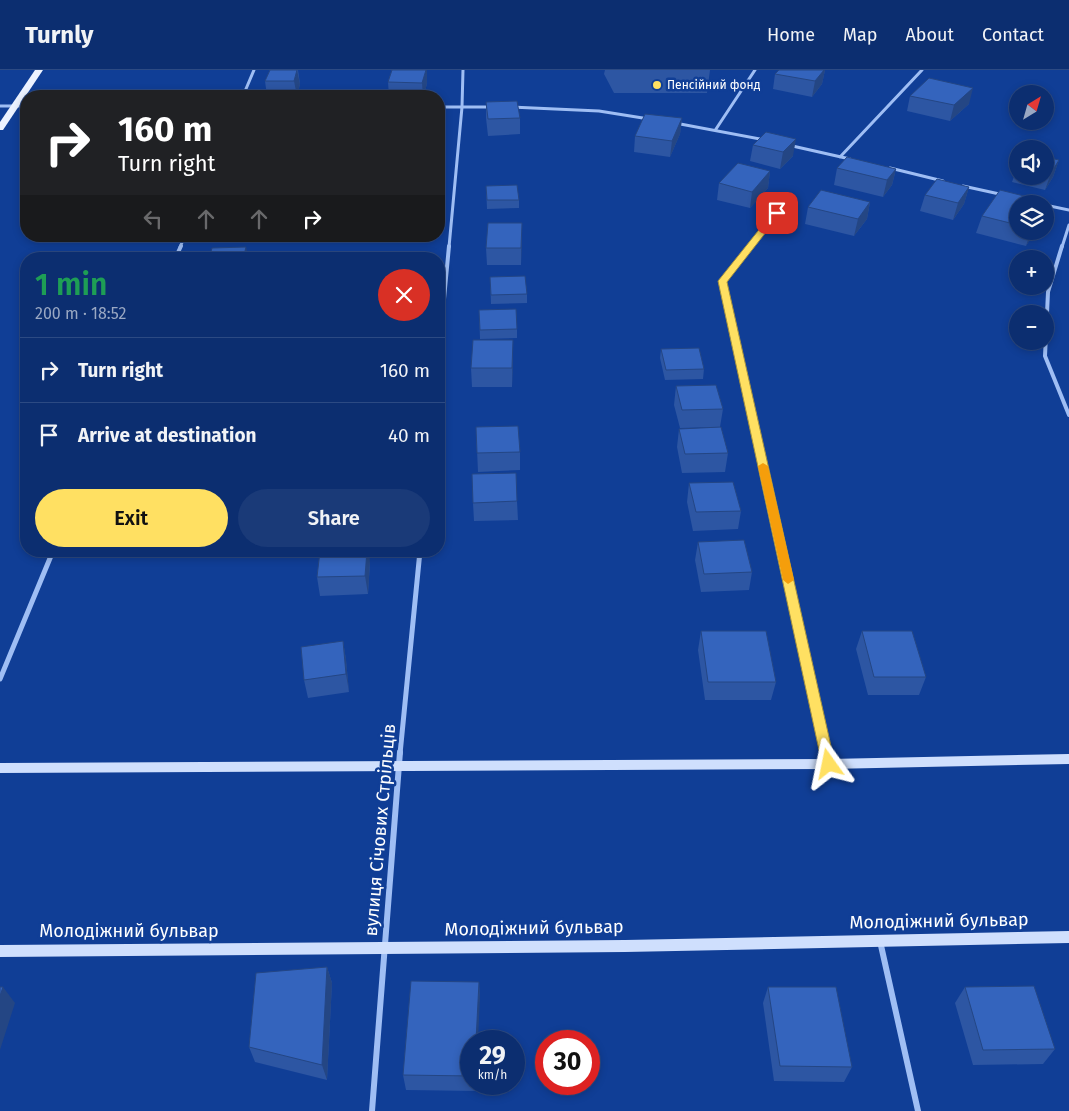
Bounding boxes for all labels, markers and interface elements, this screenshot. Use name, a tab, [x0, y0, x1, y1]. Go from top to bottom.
text: Turnly	[25, 21, 94, 49]
text: Home	[767, 24, 815, 46]
text: Map	[843, 24, 877, 46]
text: About	[905, 24, 954, 46]
text: Contact	[982, 24, 1044, 46]
place label: Пенсійний фонд	[667, 78, 761, 92]
marker: Пенсійний фонд	[651, 79, 663, 91]
north arrow	[1009, 85, 1054, 130]
map controls	[1009, 85, 1054, 350]
text: 160 m	[118, 108, 212, 150]
icon: right	[35, 110, 100, 175]
button: sound	[1009, 140, 1054, 185]
text: Turn right	[118, 150, 215, 177]
pin	[756, 192, 798, 234]
button: layers	[1009, 195, 1054, 240]
icon: arrive	[763, 199, 791, 227]
icon: left	[139, 205, 167, 233]
icon: ahead	[192, 205, 220, 233]
icon: ahead	[245, 205, 273, 233]
icon: right	[298, 205, 326, 233]
button: +	[1009, 250, 1054, 295]
text: 1 min	[35, 267, 107, 303]
button: close	[378, 269, 430, 321]
text: 200 m · 18:52	[35, 304, 126, 323]
button: −	[1009, 305, 1054, 350]
icon: right	[35, 356, 63, 384]
text: Turn right	[78, 359, 163, 382]
text: 160 m	[380, 359, 430, 382]
icon: arrive	[35, 421, 63, 449]
text: Arrive at destination	[78, 424, 257, 447]
text: 40 m	[388, 424, 430, 447]
button: Exit	[35, 489, 228, 547]
button: Share	[238, 489, 430, 547]
street label: вулиця Січових Стрільців	[360, 723, 400, 937]
position arrow	[802, 737, 854, 789]
street label: Молодіжний бульвар	[849, 908, 1029, 934]
street label: Молодіжний бульвар	[444, 915, 624, 941]
street label: Молодіжний бульвар	[39, 920, 219, 942]
speed limit sign: 30	[535, 1030, 600, 1095]
text: 29	[479, 1041, 506, 1071]
text: km/h	[478, 1068, 507, 1082]

